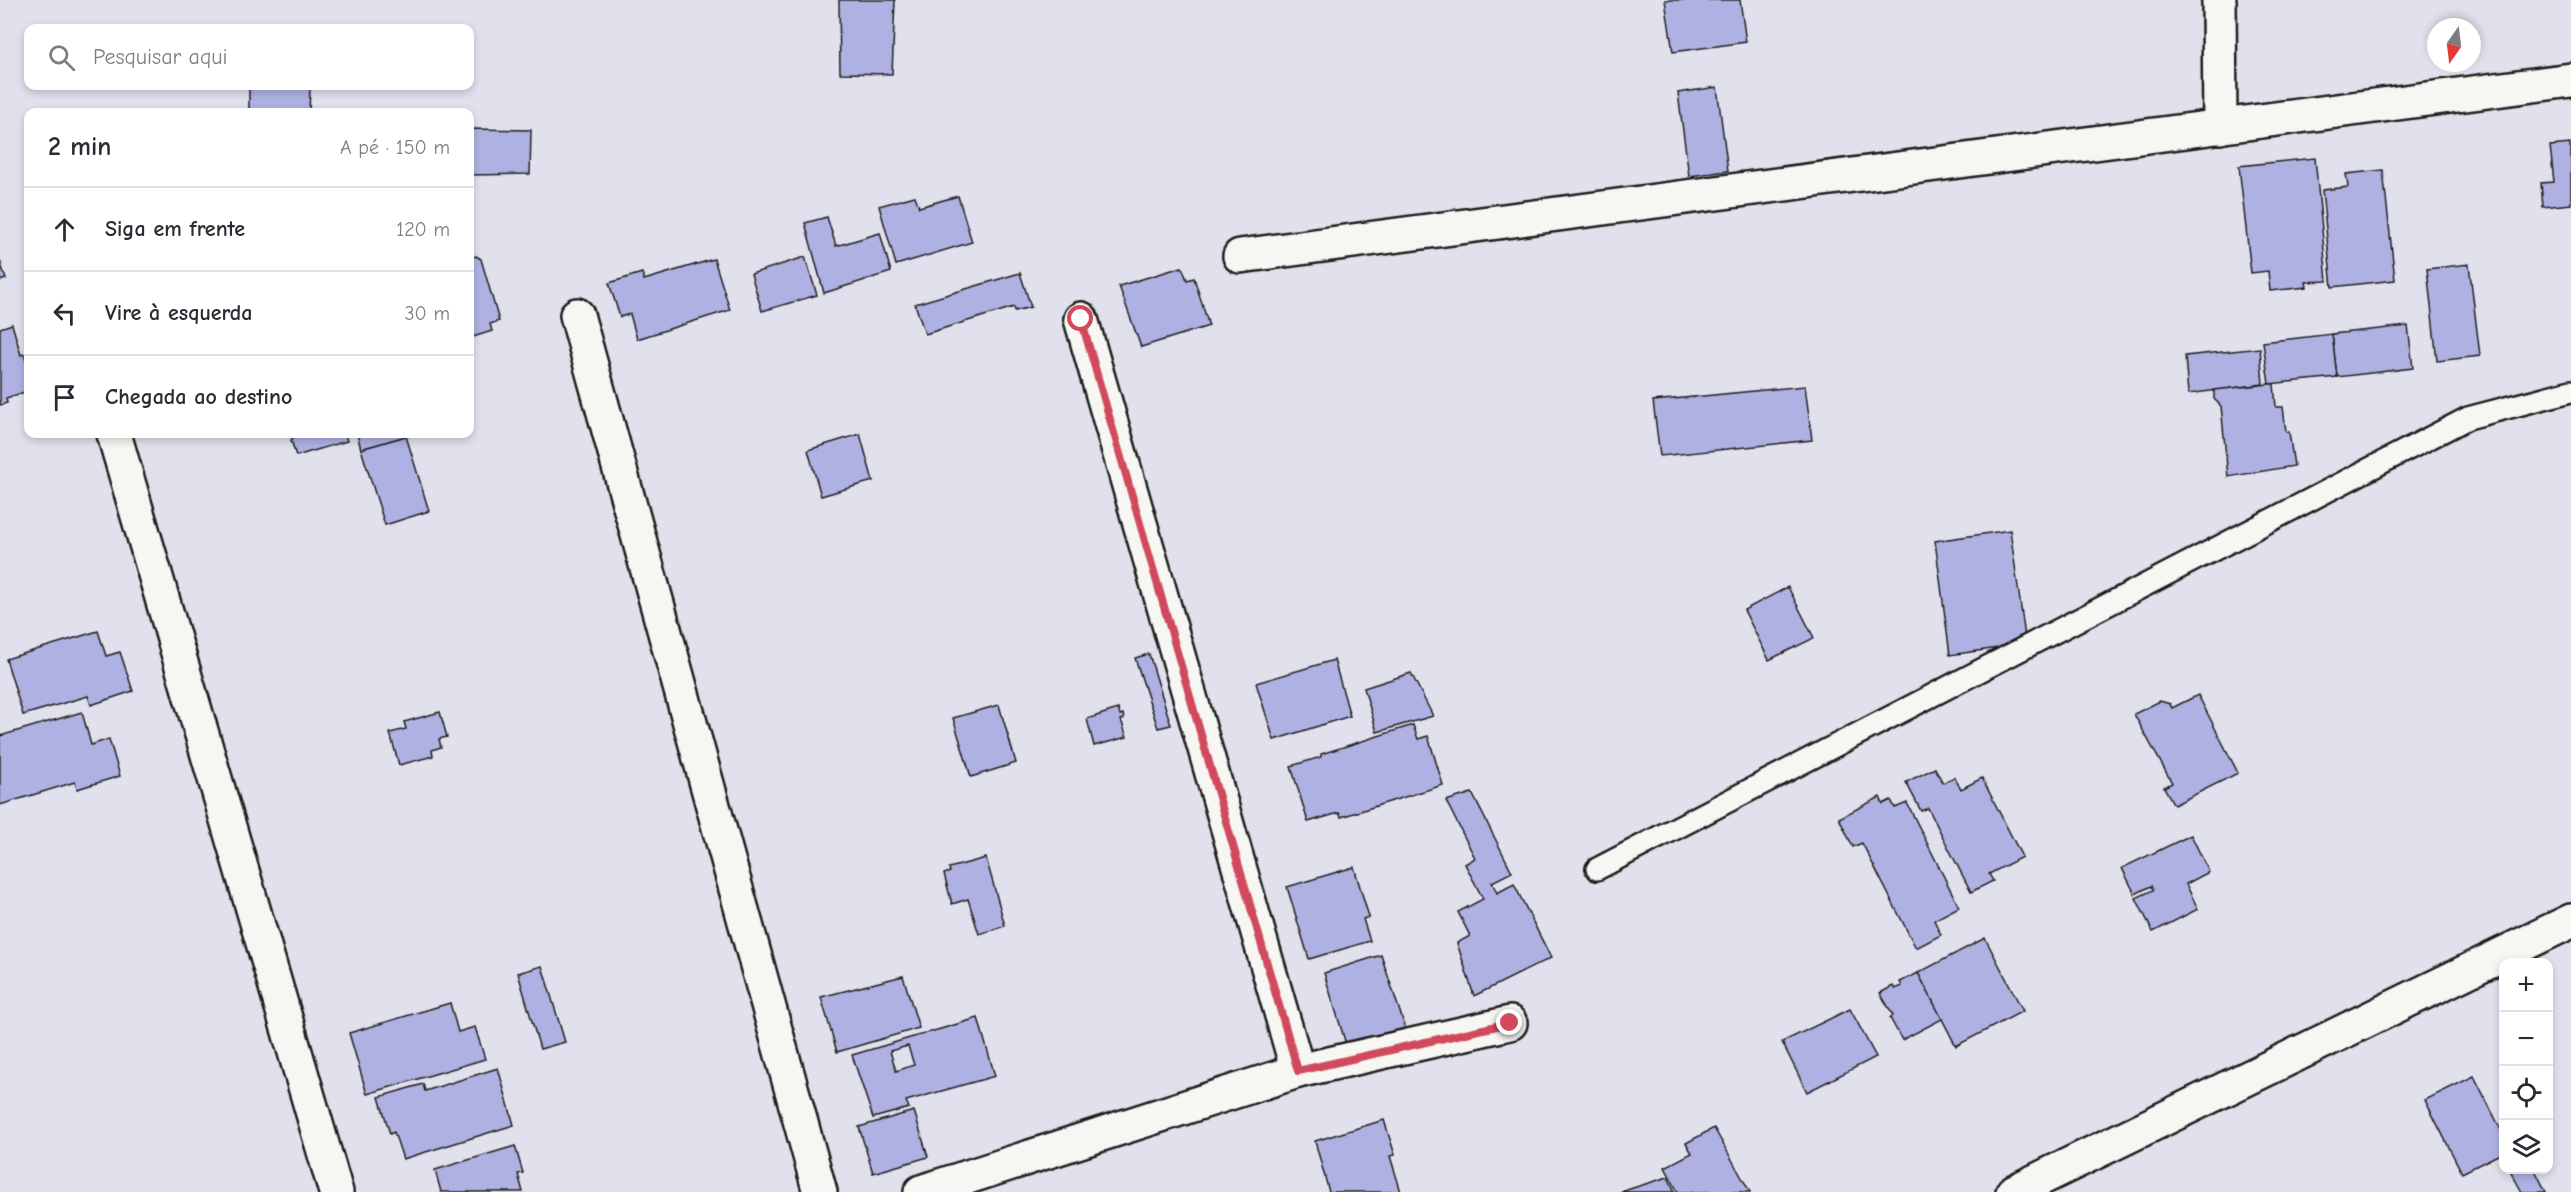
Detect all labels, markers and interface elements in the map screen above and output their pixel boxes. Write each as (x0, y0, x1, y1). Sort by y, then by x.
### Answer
north arrow (2427, 18, 2481, 72)
search box (24, 24, 474, 90)
icon: search (45, 41, 78, 74)
text: Pesquisar aqui (93, 44, 228, 70)
text: 2 min (48, 132, 111, 162)
text: A pé · 150 m (340, 136, 450, 159)
icon: ahead (48, 213, 81, 246)
text: Siga em frente (105, 216, 245, 242)
text: 120 m (396, 218, 450, 241)
icon: left (48, 297, 81, 330)
text: Vire à esquerda (105, 300, 253, 326)
text: 30 m (404, 302, 450, 325)
route start (1067, 305, 1093, 331)
icon: arrive (48, 381, 81, 414)
text: Chegada ao destino (105, 384, 292, 410)
map controls (2499, 958, 2553, 1174)
button: + (2499, 958, 2553, 1012)
route end (1496, 1009, 1522, 1035)
button: − (2499, 1012, 2553, 1066)
button: locate (2499, 1066, 2553, 1120)
button: layers (2499, 1120, 2553, 1174)

